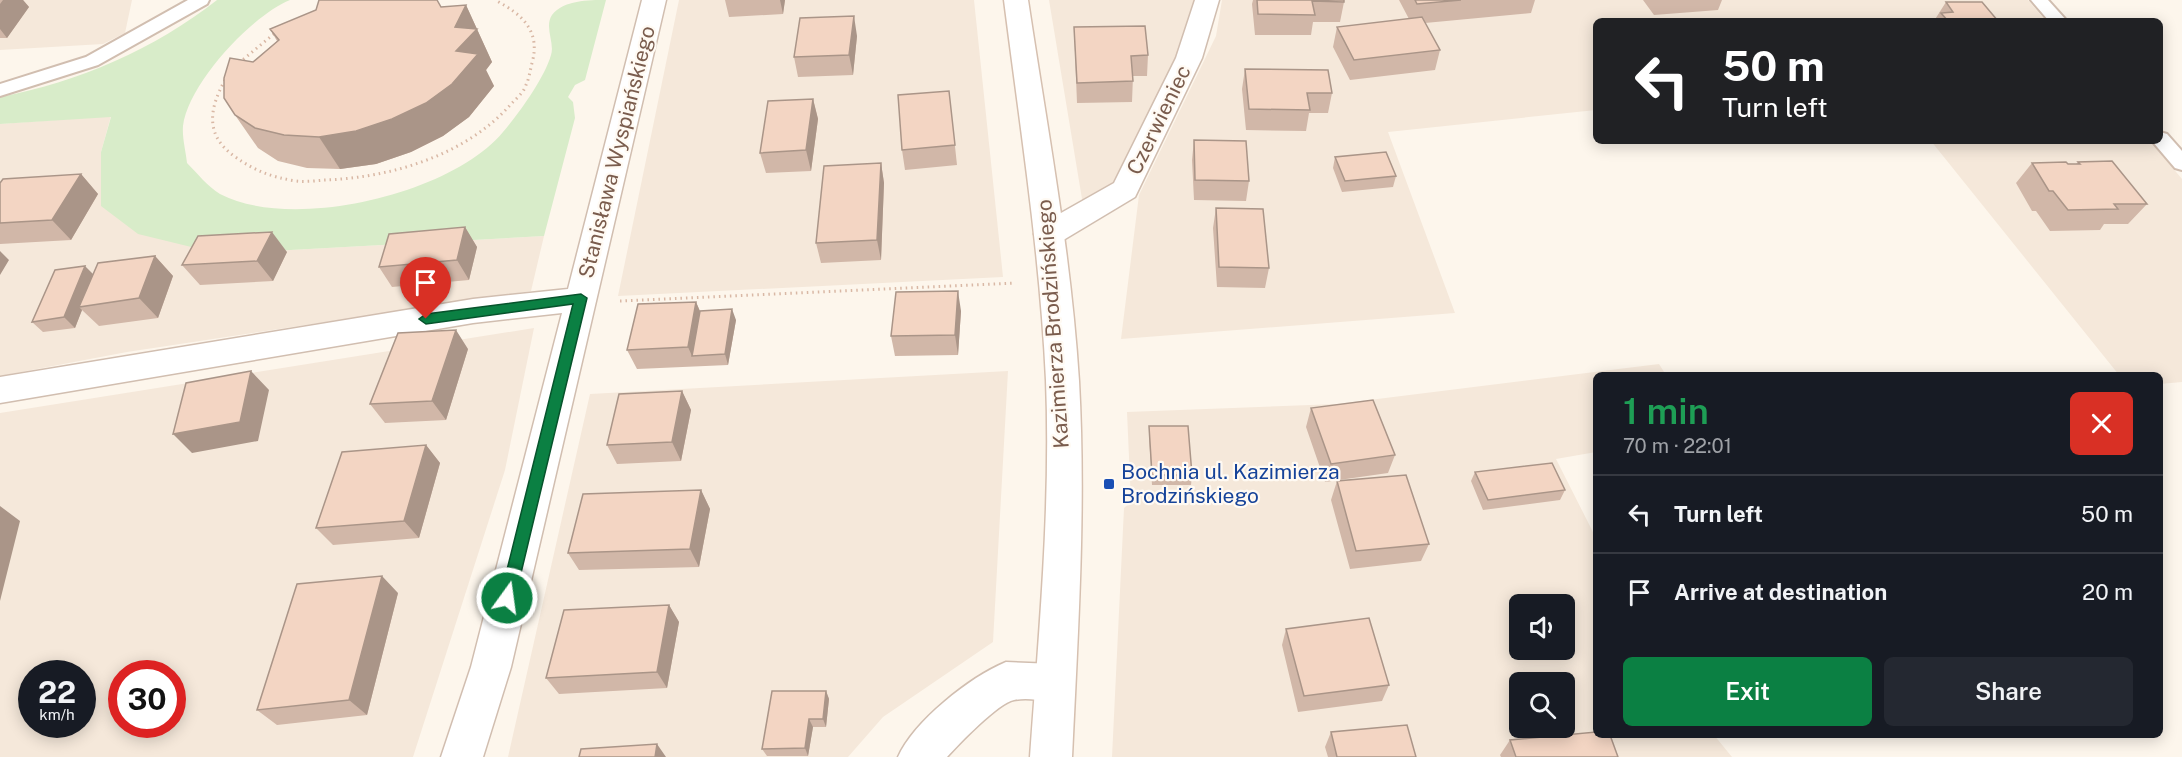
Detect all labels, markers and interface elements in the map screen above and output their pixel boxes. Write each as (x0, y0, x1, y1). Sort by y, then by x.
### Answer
street label: Stanisława Wyspiańskiego (573, 23, 660, 281)
text: 50 m (1722, 41, 1825, 90)
icon: left (1623, 42, 1701, 120)
street label: Czerwieniec (1121, 61, 1196, 179)
text: Turn left (1722, 91, 1828, 123)
street label: Kazimierza Brodzińskiego (1031, 199, 1074, 449)
pin (400, 257, 451, 319)
icon: arrive (409, 266, 442, 299)
text: 1 min (1623, 390, 1709, 432)
button: close (2070, 392, 2133, 455)
text: 70 m · 22:01 (1623, 434, 1732, 458)
place label: Bochnia ul. Kazimierza Brodzińskiego (1121, 459, 1340, 508)
marker: Bochnia ul. Kazimierza Brodzińskiego (1102, 477, 1116, 491)
icon: left (1623, 498, 1656, 531)
text: Turn left (1674, 501, 1763, 527)
text: 50 m (2081, 501, 2133, 527)
position arrow (475, 566, 539, 630)
icon: arrive (1623, 576, 1656, 609)
text: Arrive at destination (1674, 579, 1887, 605)
text: 20 m (2082, 579, 2133, 605)
map controls (1509, 594, 1575, 738)
button: sound (1509, 594, 1575, 660)
button: Exit (1623, 657, 1872, 726)
button: Share (1884, 657, 2133, 726)
speed limit sign: 30 (108, 660, 186, 738)
button: search (1509, 672, 1575, 738)
text: 22 (38, 674, 76, 710)
text: km/h (39, 706, 75, 723)

